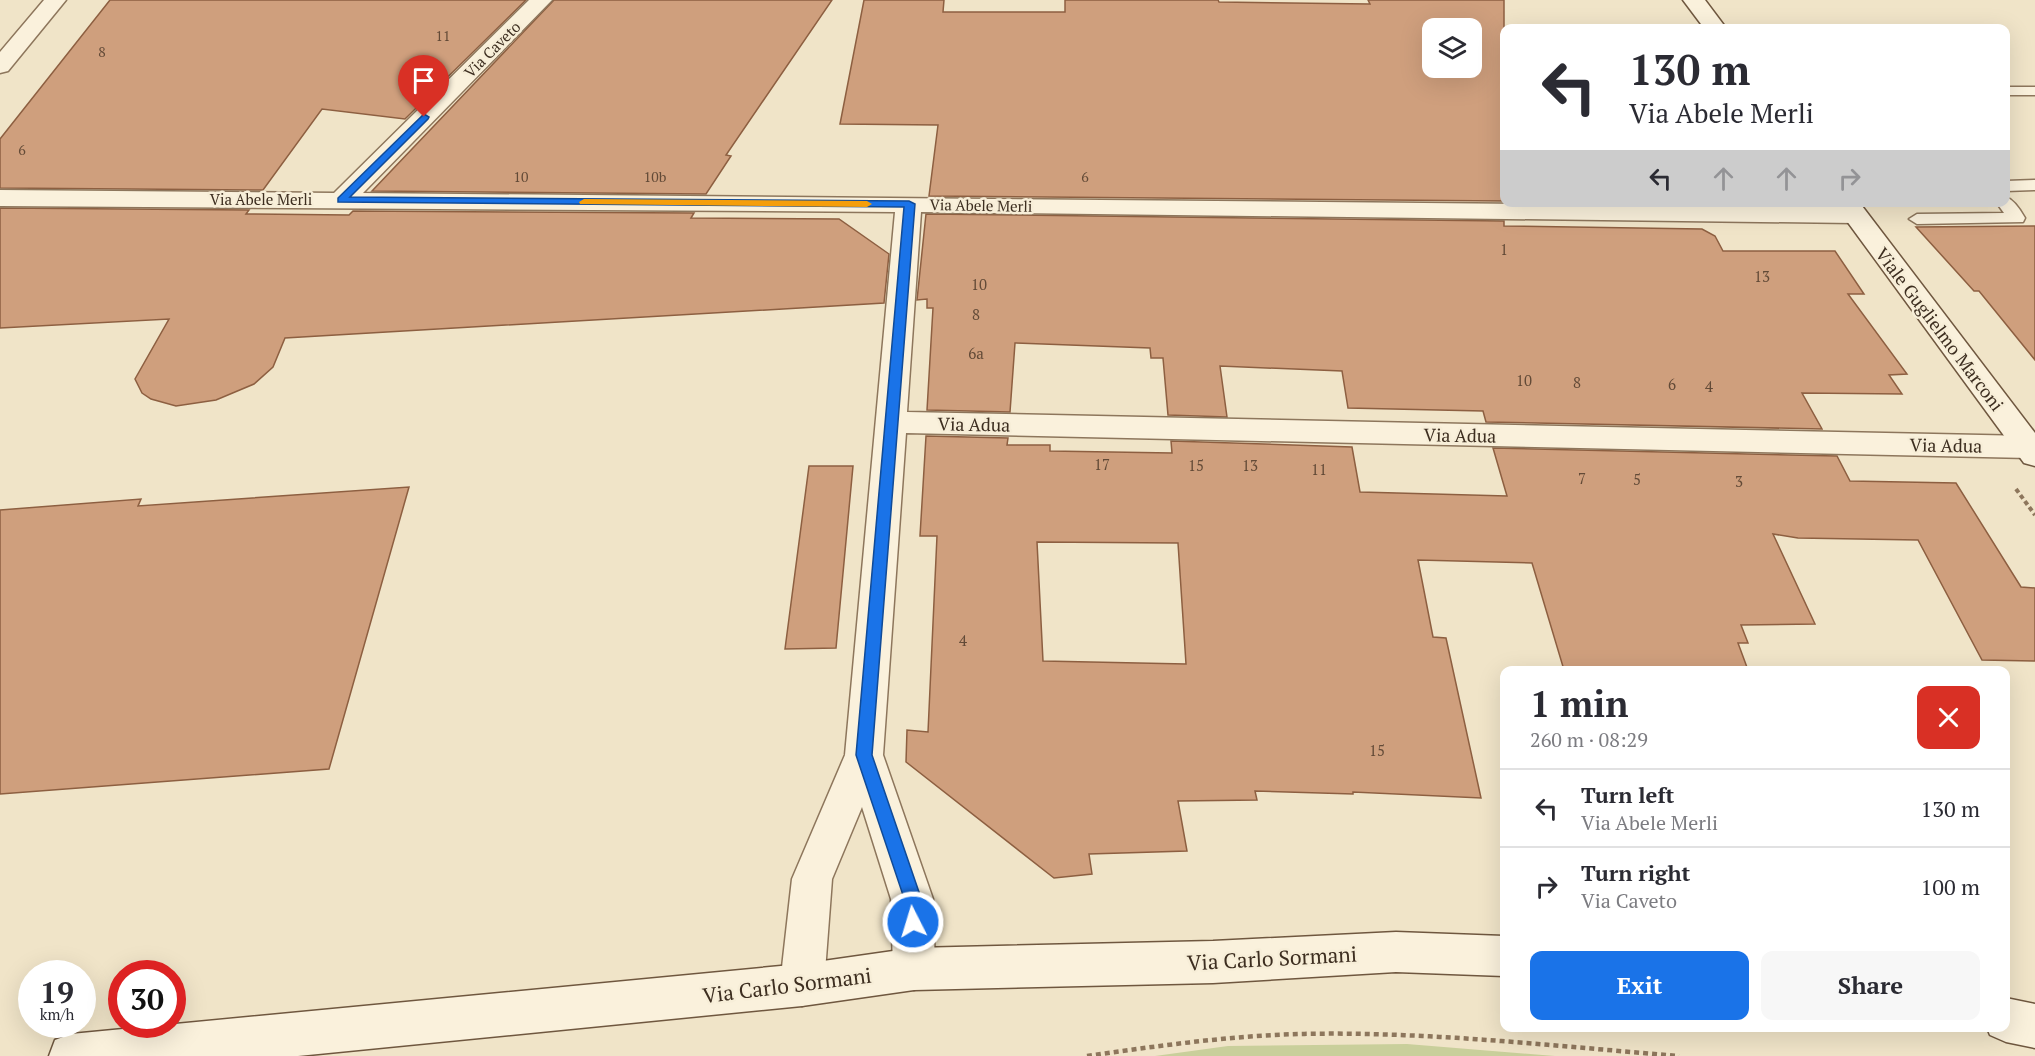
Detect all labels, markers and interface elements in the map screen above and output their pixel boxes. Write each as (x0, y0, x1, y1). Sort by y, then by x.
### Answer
street label: Via Caveto (459, 16, 525, 82)
map controls (1422, 18, 1482, 78)
button: layers (1422, 18, 1482, 78)
house number: 11 (436, 26, 450, 45)
text: 130 m (1629, 41, 1750, 97)
house number: 8 (98, 42, 106, 61)
icon: left (1530, 48, 1608, 126)
pin (398, 55, 449, 117)
icon: arrive (407, 64, 440, 97)
text: Via Abele Merli (1629, 95, 1814, 131)
house number: 6 (18, 140, 26, 159)
icon: left (1644, 162, 1677, 195)
icon: ahead (1707, 162, 1740, 195)
icon: ahead (1770, 162, 1803, 195)
icon: right (1833, 162, 1866, 195)
house number: 10 (514, 167, 528, 186)
house number: 10b (644, 167, 667, 186)
house number: 6 (1081, 167, 1089, 186)
street label: Via Abele Merli (210, 189, 312, 209)
street label: Via Abele Merli (929, 194, 1033, 216)
house number: 1 (1500, 239, 1508, 259)
street label: Viale Guglielmo Marconi (1871, 242, 2009, 416)
house number: 13 (1754, 266, 1770, 286)
house number: 10 (971, 274, 987, 294)
house number: 8 (972, 304, 980, 324)
house number: 6a (968, 343, 984, 363)
house number: 10 (1516, 370, 1532, 390)
house number: 8 (1573, 372, 1581, 392)
house number: 6 (1668, 374, 1676, 394)
house number: 4 (1705, 376, 1713, 396)
street label: Via Adua (938, 411, 1010, 437)
street label: Via Adua (1424, 422, 1496, 448)
street label: Via Adua (1910, 432, 1982, 458)
house number: 17 (1094, 454, 1110, 474)
house number: 15 (1188, 455, 1204, 475)
house number: 13 (1242, 455, 1258, 475)
house number: 11 (1311, 459, 1327, 479)
house number: 7 (1578, 468, 1586, 488)
house number: 5 (1633, 469, 1641, 489)
house number: 3 (1735, 471, 1743, 491)
house number: 4 (959, 630, 967, 650)
text: 1 min (1530, 680, 1628, 727)
button: close (1917, 686, 1980, 749)
text: 260 m · 08:29 (1530, 726, 1648, 753)
house number: 15 (1369, 740, 1385, 760)
text: Turn left (1581, 780, 1674, 809)
icon: left (1530, 792, 1563, 825)
text: 130 m (1920, 794, 1980, 823)
text: Via Abele Merli (1581, 809, 1718, 836)
text: Turn right (1581, 858, 1690, 887)
icon: right (1530, 870, 1563, 903)
text: 100 m (1920, 872, 1980, 901)
text: Via Caveto (1581, 887, 1677, 914)
position arrow (881, 890, 945, 954)
street label: Via Carlo Sormani (1186, 940, 1358, 976)
button: Exit (1530, 951, 1749, 1020)
button: Share (1761, 951, 1980, 1020)
speed limit sign: 30 (108, 960, 186, 1038)
street label: Via Carlo Sormani (701, 961, 873, 1009)
text: 19 (40, 972, 74, 1012)
text: km/h (40, 1004, 74, 1024)

